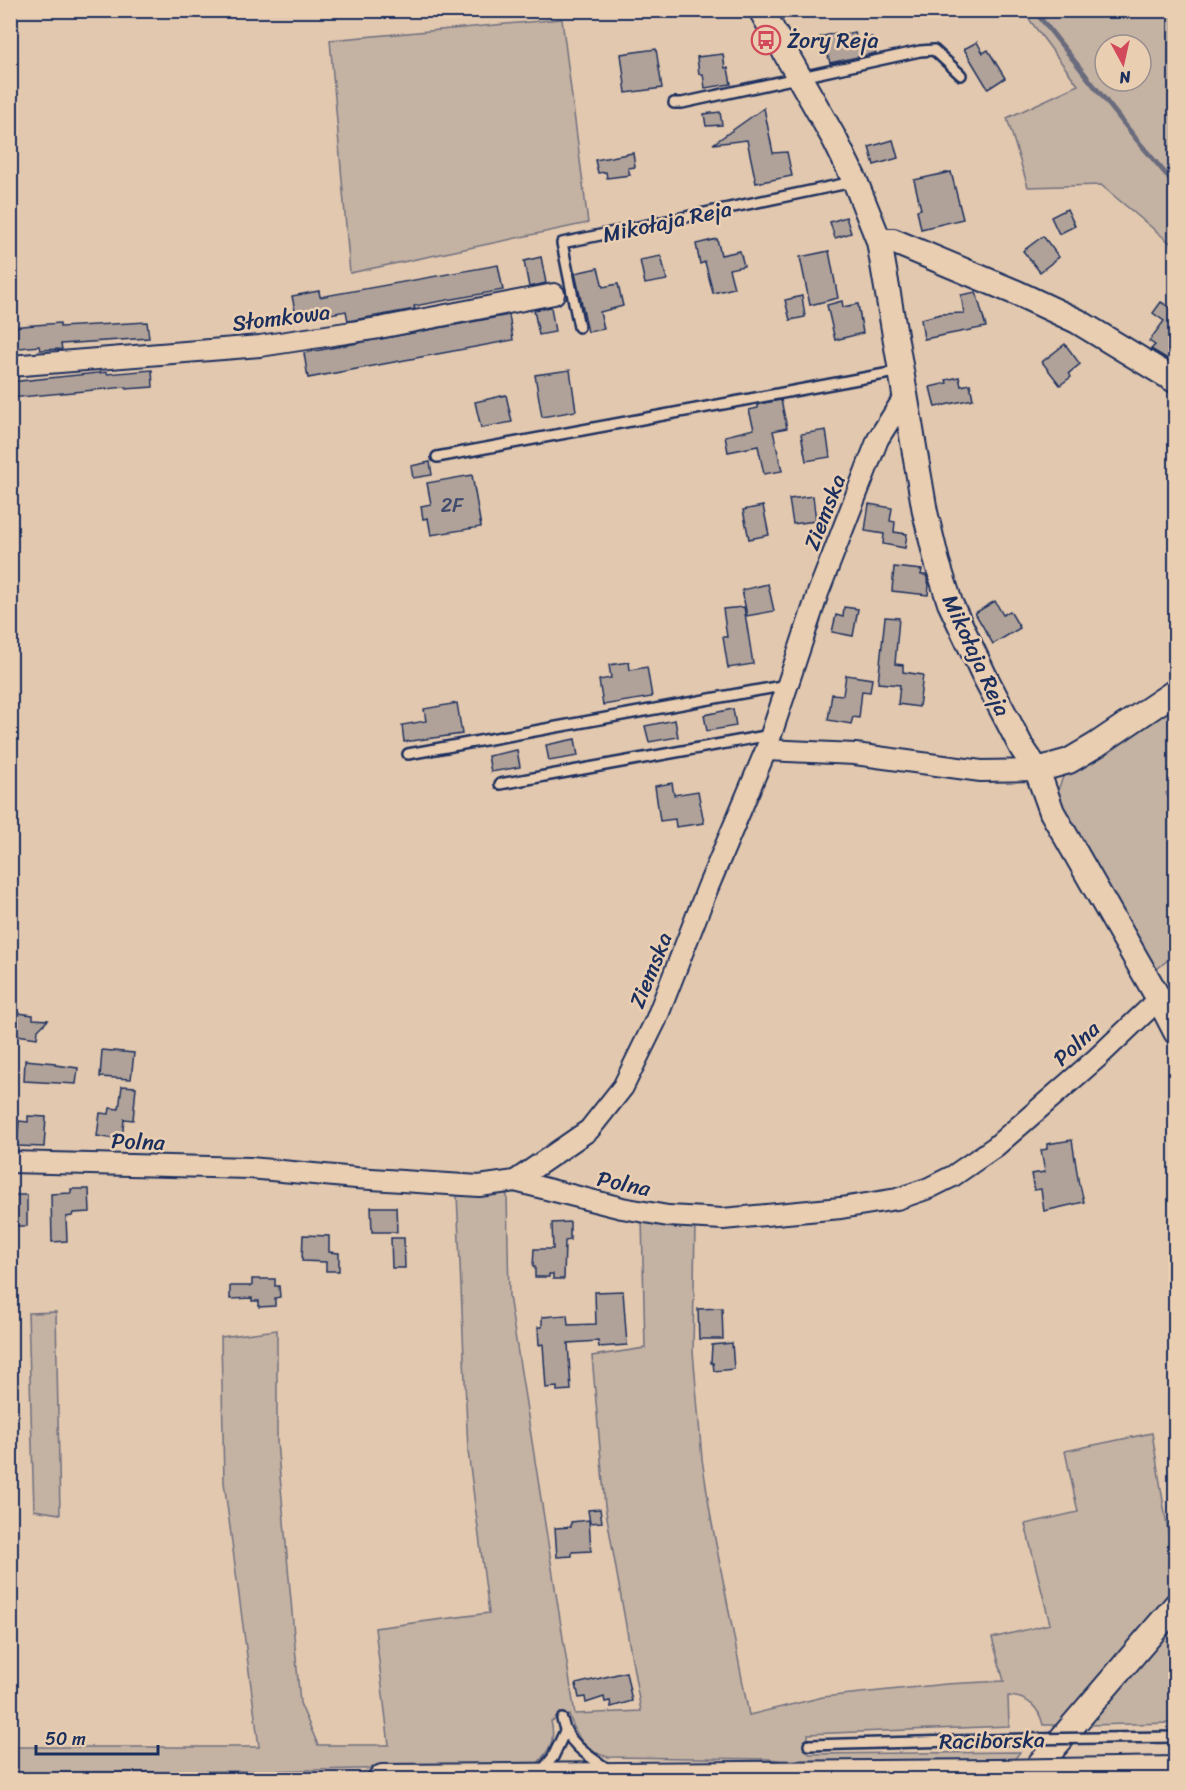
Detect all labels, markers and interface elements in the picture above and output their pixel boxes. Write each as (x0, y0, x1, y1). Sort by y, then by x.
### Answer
place label: Żory Reja (787, 21, 878, 60)
bus stop icon: Żory Reja (750, 24, 782, 56)
north arrow (1093, 33, 1153, 93)
text: N (1117, 62, 1134, 93)
street label: Mikołaja Reja (599, 189, 735, 254)
street label: Słomkowa (230, 292, 332, 343)
street label: Ziemska (792, 468, 857, 556)
house number: 2F (441, 488, 464, 523)
street label: Mikołaja Reja (931, 588, 1022, 723)
street label: Ziemska (618, 926, 683, 1014)
street label: Polna (1043, 1010, 1110, 1076)
street label: Polna (110, 1121, 166, 1162)
street label: Polna (594, 1159, 655, 1208)
scale bar (36, 1718, 158, 1756)
street label: Raciborska (939, 1720, 1045, 1761)
text: 50 m (45, 1723, 86, 1755)

